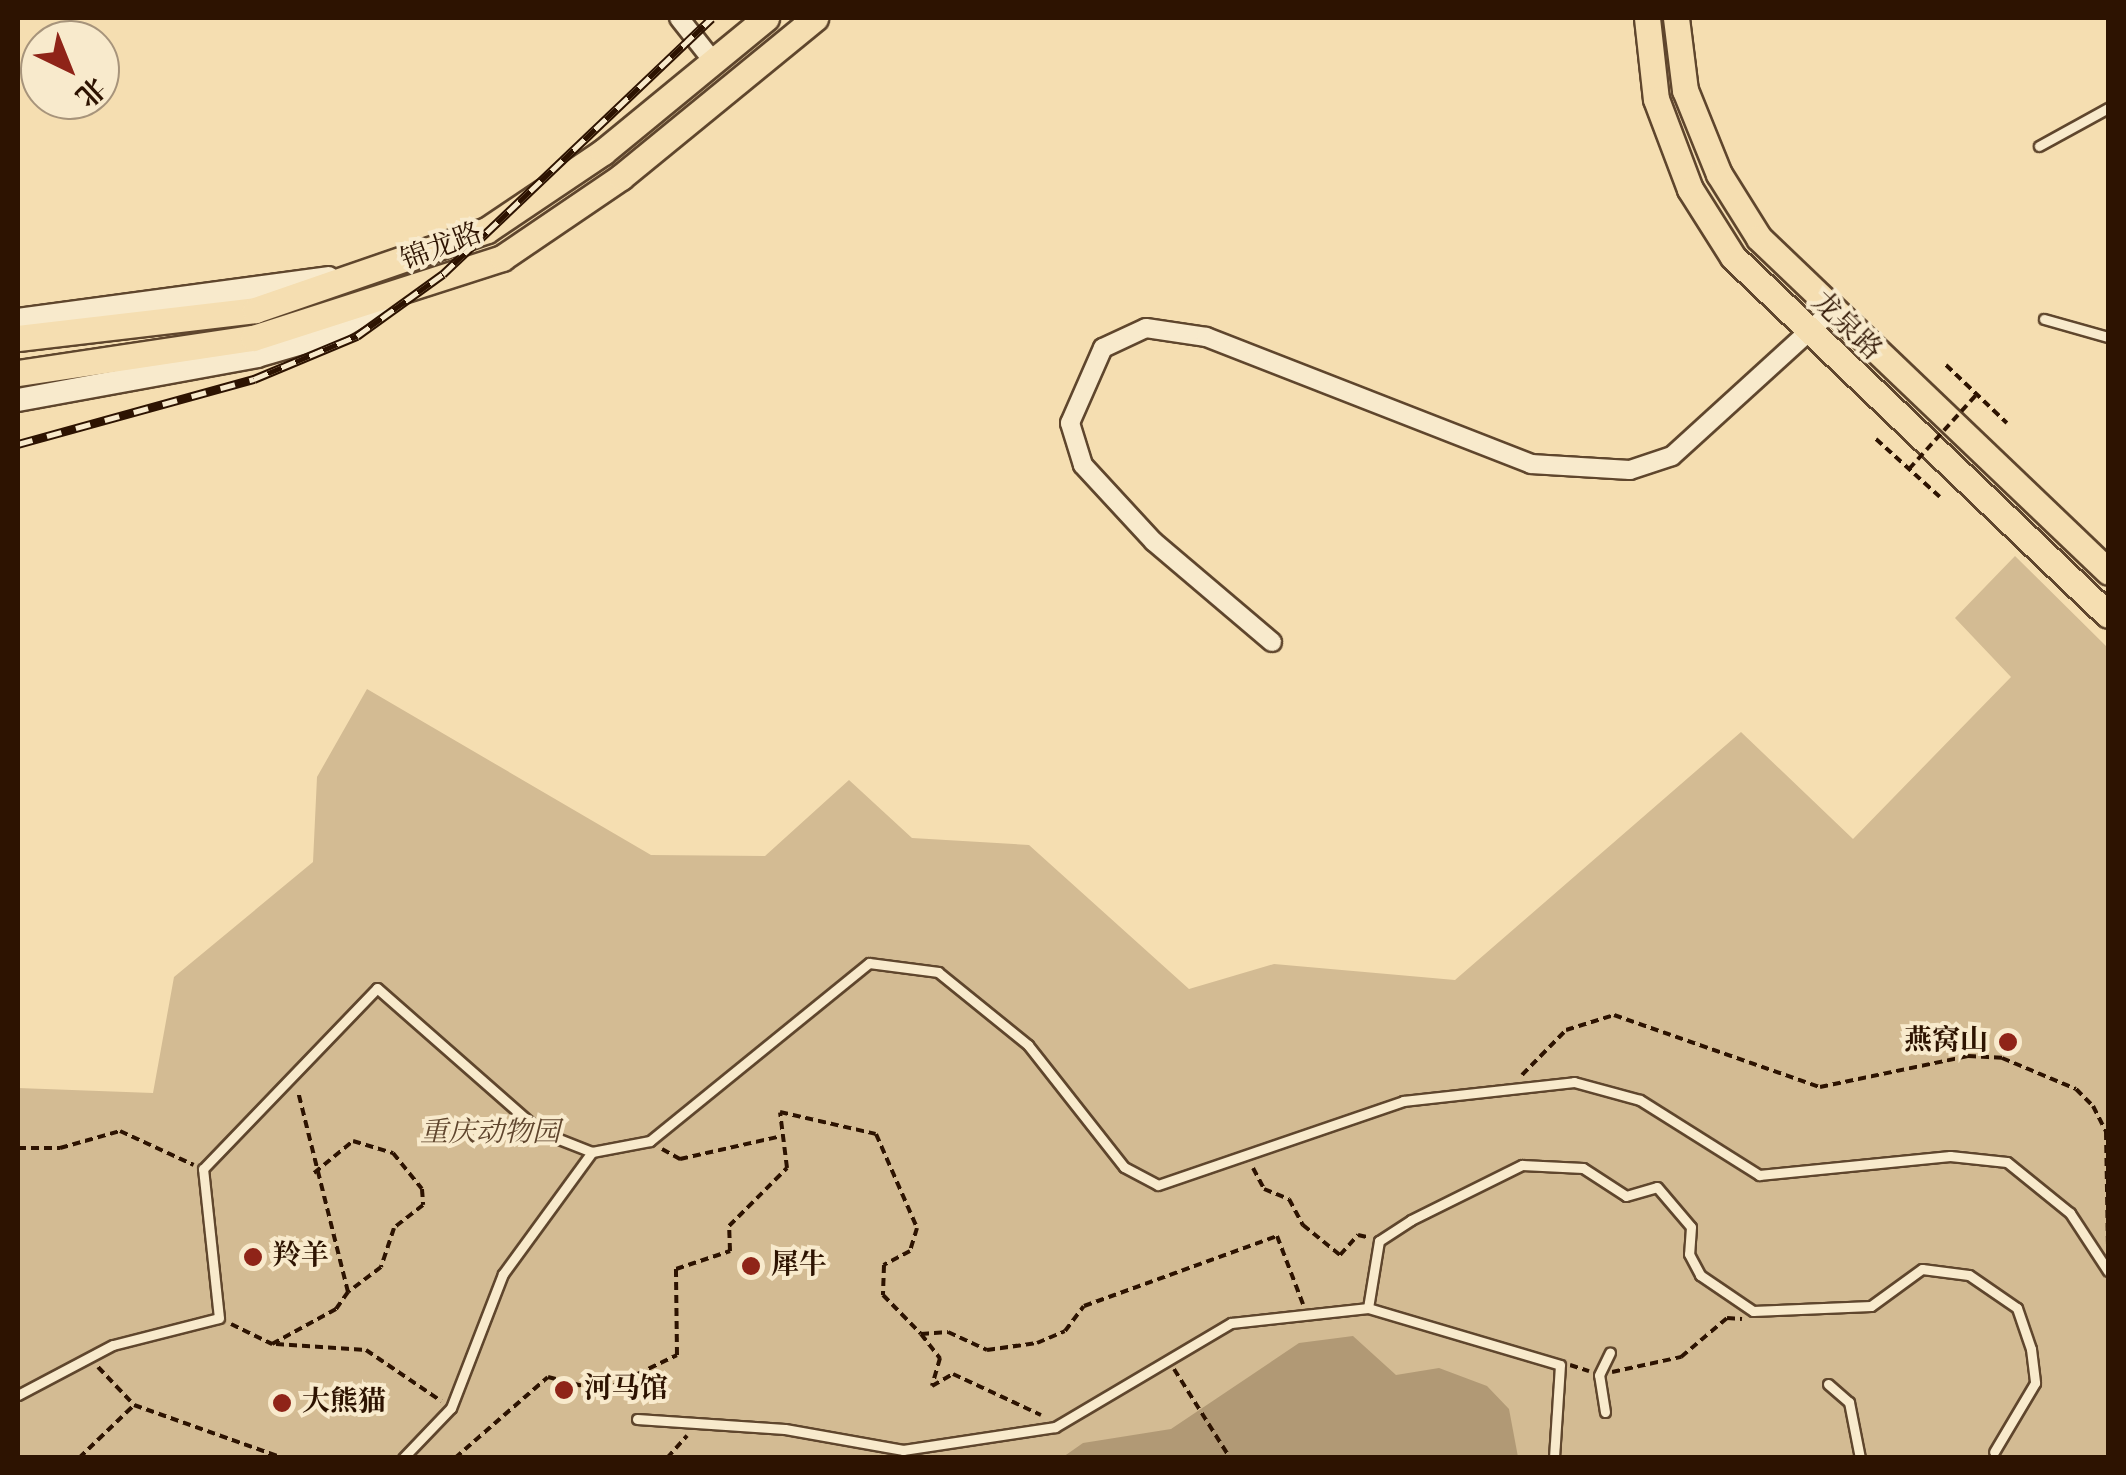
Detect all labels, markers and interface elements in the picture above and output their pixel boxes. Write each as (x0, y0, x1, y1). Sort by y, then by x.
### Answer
north arrow (20, 20, 120, 120)
text: 北 (67, 68, 112, 113)
street label: 锦龙路 (397, 217, 487, 279)
street label: 龙泉路 (1804, 286, 1888, 368)
place label: 燕窝山 (1904, 1025, 1988, 1059)
marker: 燕窝山 (1997, 1031, 2019, 1053)
park label: 重庆动物园 (420, 1117, 560, 1151)
place label: 羚羊 (273, 1240, 329, 1274)
marker: 羚羊 (242, 1246, 264, 1268)
place label: 犀牛 (771, 1249, 827, 1283)
marker: 犀牛 (740, 1255, 762, 1277)
place label: 河马馆 (584, 1373, 668, 1407)
marker: 河马馆 (553, 1379, 575, 1401)
place label: 大熊猫 (302, 1386, 386, 1420)
marker: 大熊猫 (271, 1392, 293, 1414)

